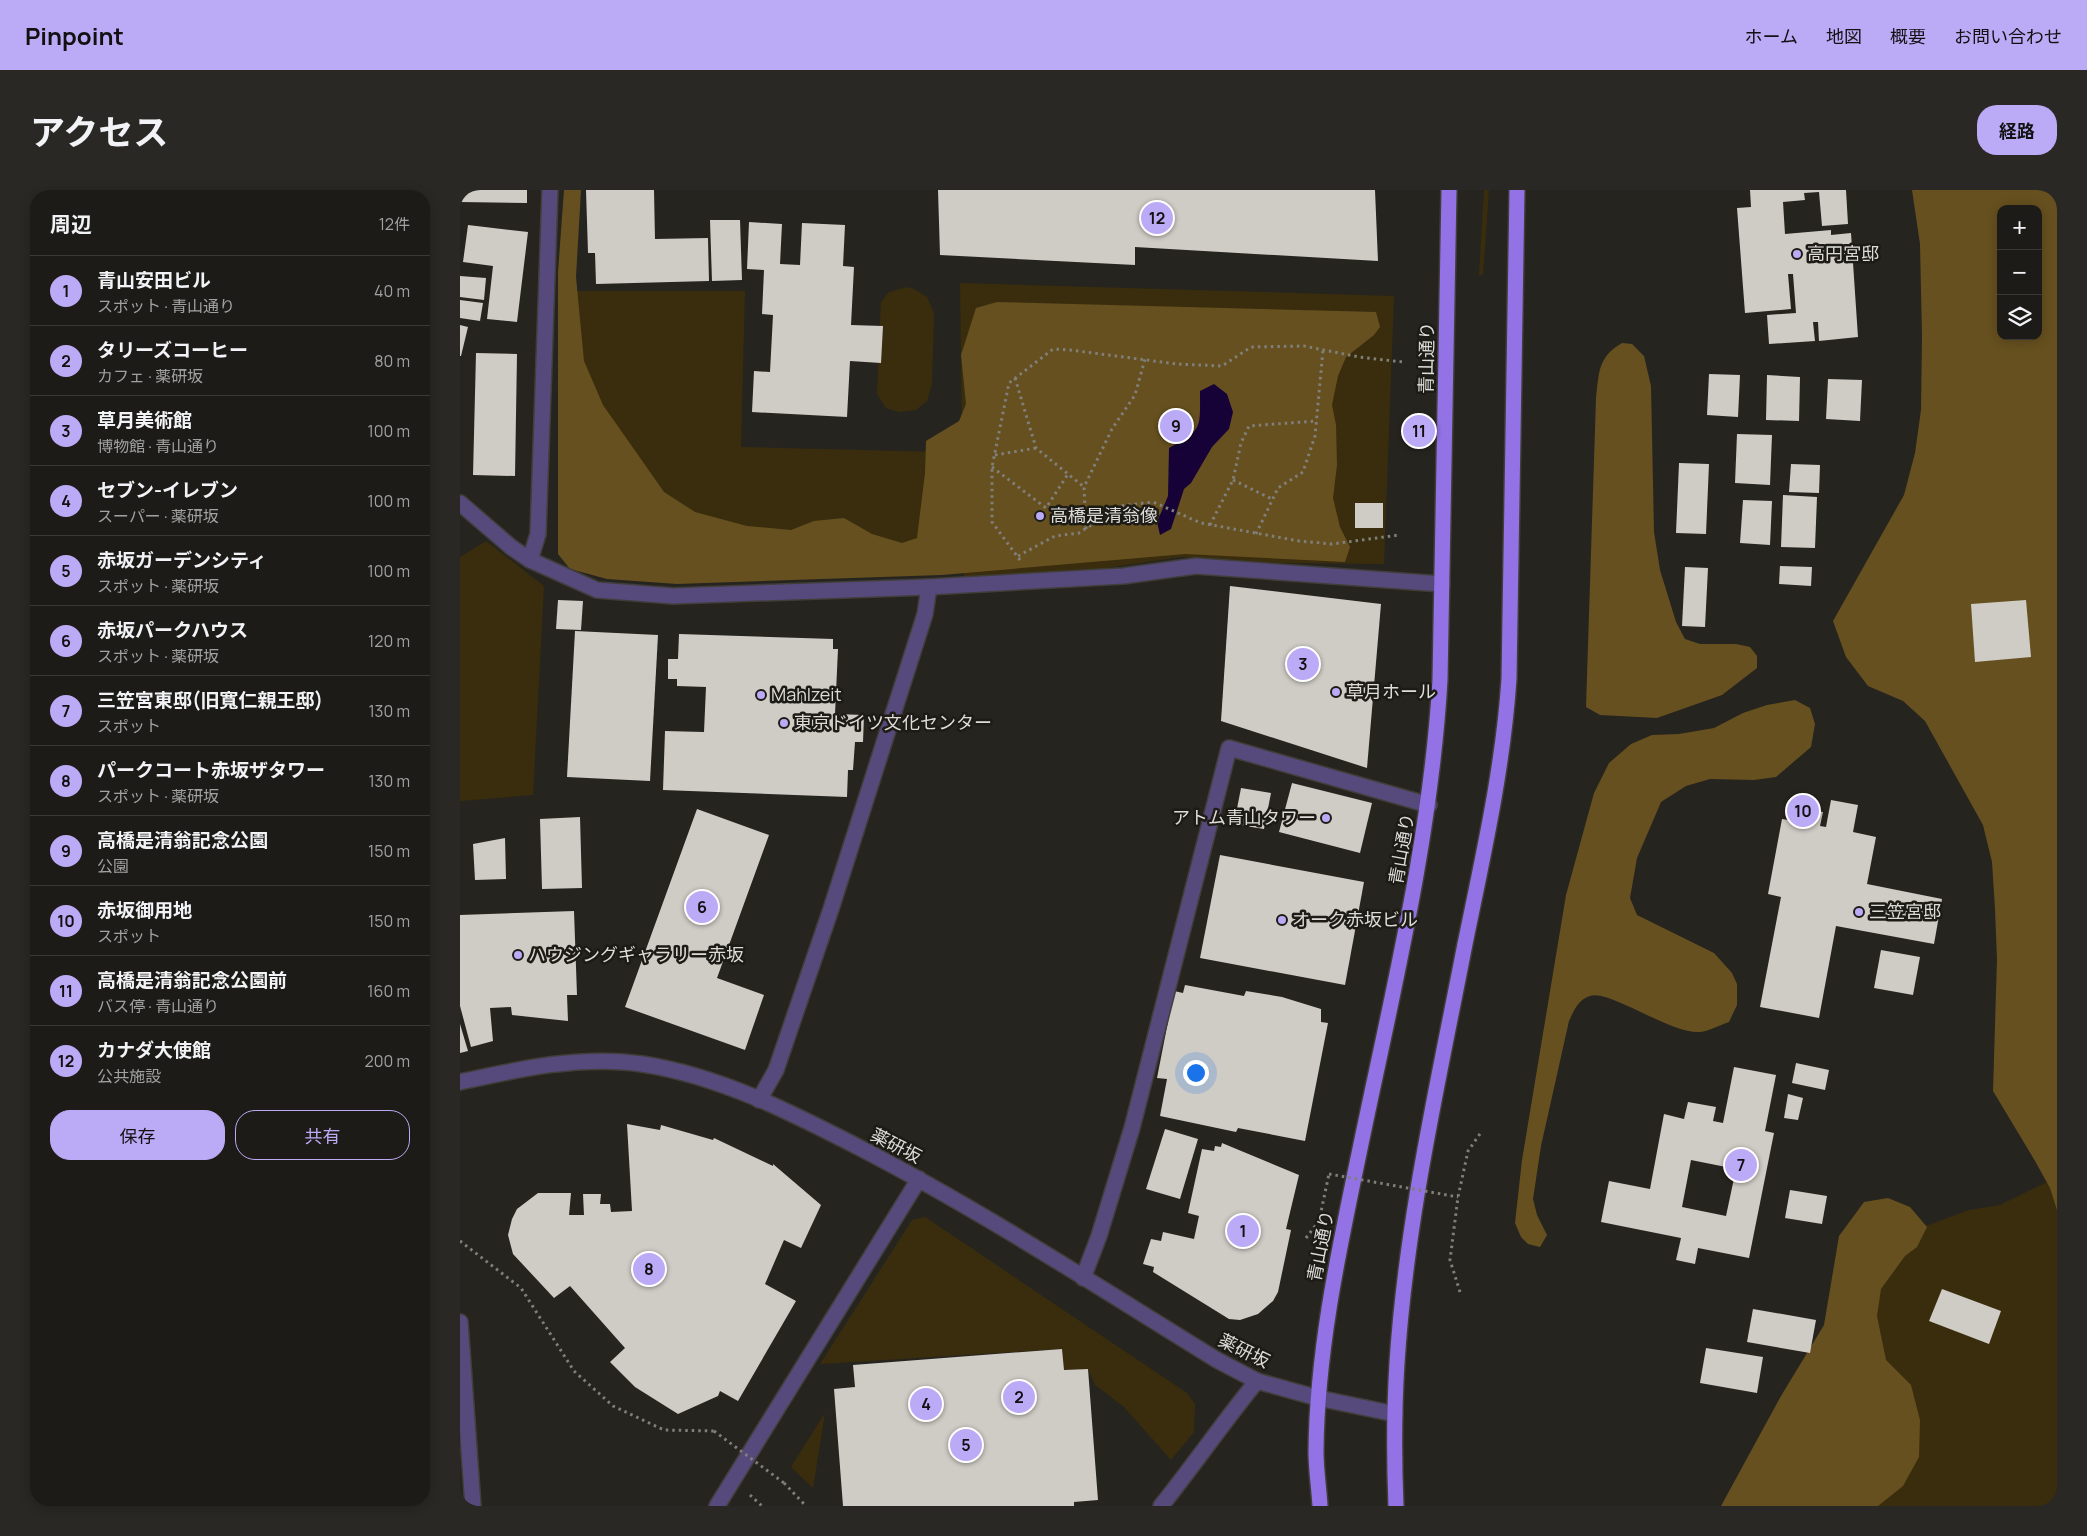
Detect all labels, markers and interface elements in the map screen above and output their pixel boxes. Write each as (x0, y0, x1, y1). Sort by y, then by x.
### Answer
text: Pinpoint (25, 19, 124, 52)
text: ホーム (1745, 24, 1798, 48)
text: 地図 (1826, 24, 1862, 48)
text: 概要 (1890, 24, 1926, 48)
text: お問い合わせ (1954, 24, 2062, 48)
button: 経路 (1977, 105, 2057, 155)
text: アクセス (30, 108, 168, 156)
pin: 12 (1141, 199, 1173, 237)
map controls (1997, 205, 2042, 340)
button: + (1997, 205, 2042, 250)
text: 周辺 (50, 210, 92, 238)
text: 12件 (379, 213, 410, 235)
place label: 高円宮邸 (1807, 241, 1879, 265)
marker: 高円宮邸 (1791, 248, 1803, 260)
button: − (1997, 250, 2042, 295)
text: 青山安田ビル (97, 267, 211, 293)
text: 1 (62, 280, 70, 302)
text: 40 m (374, 280, 410, 302)
text: スポット · 青山通り (97, 295, 235, 317)
button: layers (1997, 295, 2042, 340)
street label: 青山通り (1413, 322, 1439, 394)
text: タリーズコーヒー (97, 337, 248, 363)
text: 2 (61, 350, 71, 372)
text: 80 m (374, 350, 410, 372)
text: カフェ · 薬研坂 (97, 365, 203, 387)
text: 草月美術館 (97, 407, 192, 433)
pin: 9 (1160, 407, 1192, 445)
pin: 11 (1403, 412, 1435, 450)
text: 3 (61, 420, 71, 442)
text: 100 m (367, 420, 410, 442)
text: 博物館 · 青山通り (97, 435, 219, 457)
text: セブン-イレブン (97, 477, 238, 503)
text: 4 (61, 490, 71, 512)
text: 100 m (367, 490, 410, 512)
place label: 高橋是清翁像 (1050, 503, 1158, 527)
text: スーパー · 薬研坂 (97, 505, 219, 527)
marker: 高橋是清翁像 (1034, 510, 1046, 522)
text: 赤坂ガーデンシティ (97, 547, 267, 573)
text: 5 (61, 560, 71, 582)
text: 100 m (367, 560, 410, 582)
text: スポット · 薬研坂 (97, 575, 219, 597)
text: 赤坂パークハウス (97, 617, 248, 643)
text: 6 (61, 630, 71, 652)
text: 120 m (368, 630, 410, 652)
text: スポット · 薬研坂 (97, 645, 219, 667)
pin: 3 (1287, 645, 1319, 683)
place label: 草月ホール (1346, 679, 1436, 703)
place label: Mahlzeit (771, 682, 842, 706)
marker: 草月ホール (1330, 686, 1342, 698)
text: 三笠宮東邸(旧寬仁親王邸) (97, 687, 323, 713)
marker: Mahlzeit (755, 689, 767, 701)
text: 7 (62, 700, 70, 722)
text: 130 m (368, 700, 410, 722)
place label: 東京ドイツ文化センター (794, 710, 992, 734)
text: スポット (97, 715, 161, 737)
marker: 東京ドイツ文化センター (778, 717, 790, 729)
text: パークコート赤坂ザタワー (97, 757, 325, 783)
text: 8 (61, 770, 71, 792)
text: 130 m (368, 770, 410, 792)
text: スポット · 薬研坂 (97, 785, 219, 807)
pin: 10 (1787, 792, 1819, 830)
place label: アトム青山タワー (1172, 805, 1316, 829)
street label: 青山通り (1383, 811, 1419, 886)
marker: アトム青山タワー (1320, 812, 1332, 824)
text: 高橋是清翁記念公園 (97, 827, 268, 853)
text: 9 (61, 840, 71, 862)
text: 150 m (368, 840, 410, 862)
text: 公園 (97, 855, 129, 877)
pin: 6 (686, 888, 718, 926)
text: 赤坂御用地 (97, 897, 192, 923)
place label: 三笠宮邸 (1869, 899, 1941, 923)
marker: 三笠宮邸 (1853, 906, 1865, 918)
place label: オーク赤坂ビル (1292, 907, 1418, 931)
text: 10 (57, 910, 75, 932)
text: 150 m (368, 910, 410, 932)
marker: オーク赤坂ビル (1276, 914, 1288, 926)
text: スポット (97, 925, 161, 947)
place label: ハウジングギャラリー赤坂 (528, 942, 744, 966)
marker: ハウジングギャラリー赤坂 (512, 949, 524, 961)
text: 高橋是清翁記念公園前 (97, 967, 287, 993)
text: 11 (59, 980, 73, 1002)
text: 160 m (367, 980, 410, 1002)
text: バス停 · 青山通り (97, 995, 219, 1017)
text: カナダ大使館 (97, 1037, 211, 1063)
text: 12 (58, 1050, 74, 1072)
text: 200 m (365, 1050, 410, 1072)
your location (1183, 1060, 1209, 1086)
text: 公共施設 (97, 1065, 161, 1087)
button: 保存 (50, 1110, 225, 1160)
button: 共有 (235, 1110, 410, 1160)
street label: 薬研坂 (867, 1122, 926, 1168)
pin: 7 (1725, 1146, 1757, 1184)
street label: 青山通り (1301, 1208, 1339, 1283)
pin: 1 (1227, 1212, 1259, 1250)
pin: 8 (633, 1250, 665, 1288)
street label: 薬研坂 (1215, 1327, 1274, 1373)
pin: 2 (1003, 1378, 1035, 1416)
pin: 4 (910, 1385, 942, 1423)
pin: 5 (950, 1426, 982, 1464)

